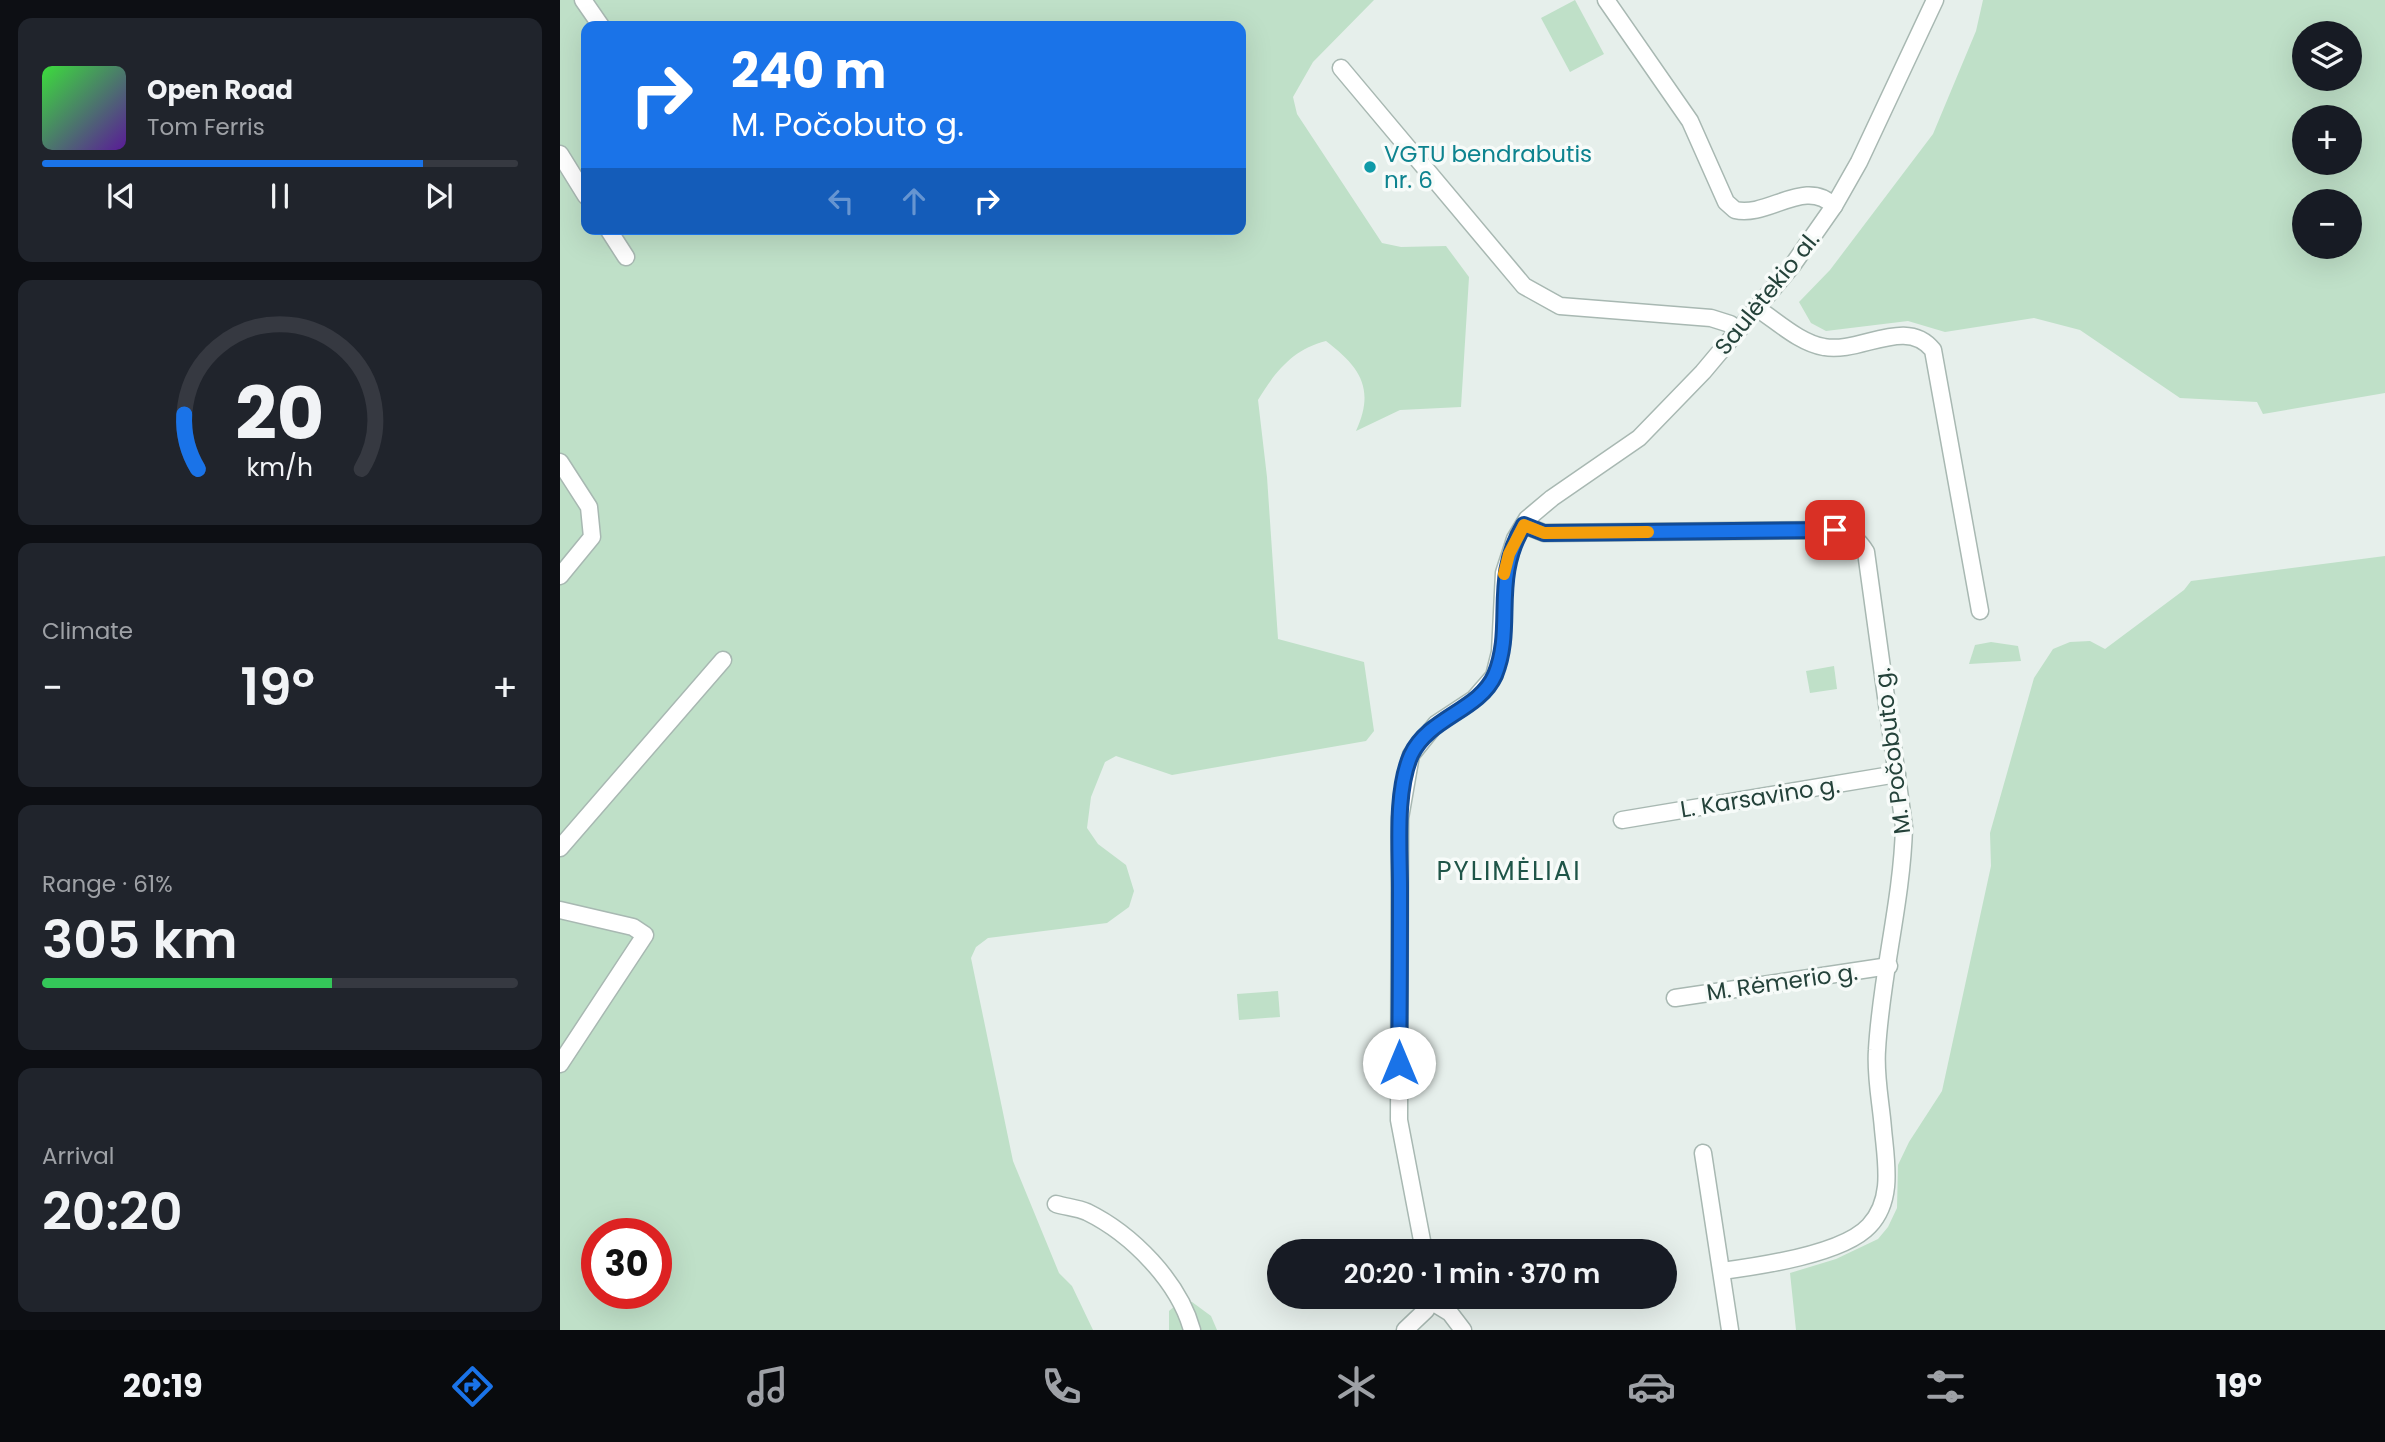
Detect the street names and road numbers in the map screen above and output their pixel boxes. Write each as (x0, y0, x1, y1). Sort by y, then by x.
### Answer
street label: Saulėtekio al. (1707, 224, 1827, 362)
street label: M. Počobuto g. (1866, 666, 1918, 836)
street label: L. Karsavino g. (1678, 769, 1842, 825)
street label: M. Rėmerio g. (1704, 956, 1860, 1008)

